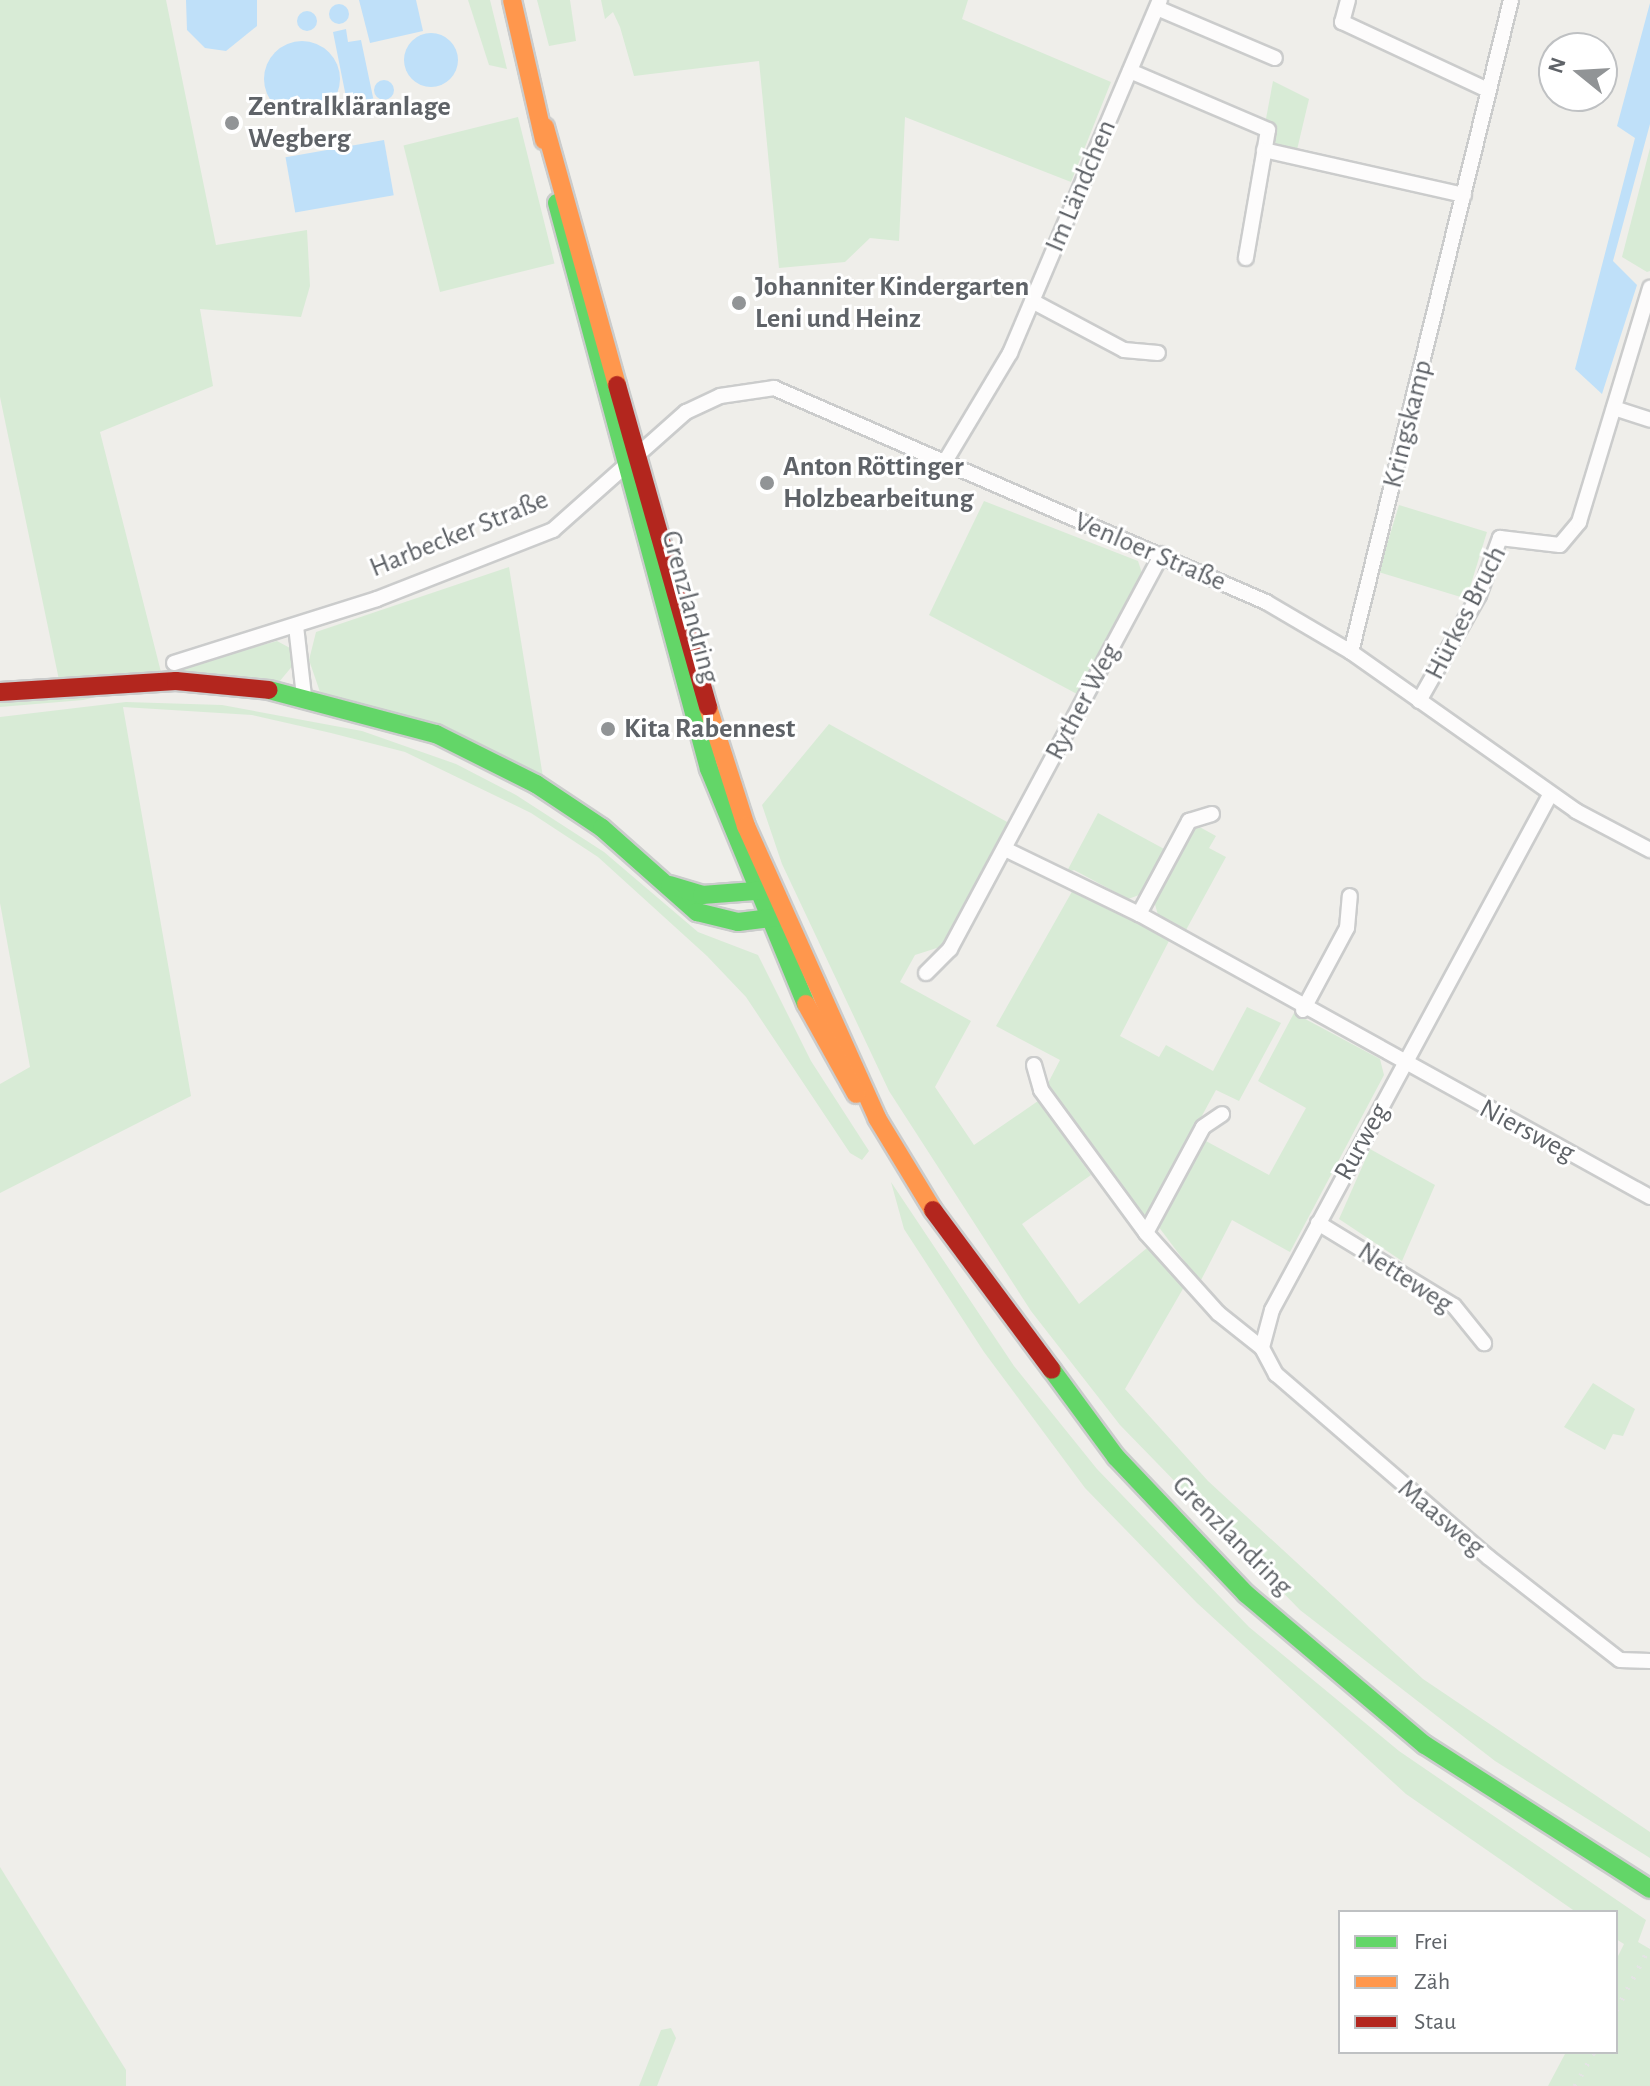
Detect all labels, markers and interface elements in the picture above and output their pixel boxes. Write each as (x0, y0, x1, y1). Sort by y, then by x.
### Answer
north arrow (1538, 32, 1618, 112)
text: N (1544, 55, 1570, 76)
place label: Zentralkläranlage Wegberg (248, 90, 451, 156)
marker: Zentralkläranlage Wegberg (223, 114, 241, 132)
street label: Im Ländchen (1038, 115, 1124, 257)
place label: Johanniter Kindergarten Leni und Heinz (755, 270, 1029, 336)
marker: Johanniter Kindergarten Leni und Heinz (730, 294, 748, 312)
street label: Kringskamp (1376, 356, 1440, 492)
place label: Anton Röttinger Holzbearbeitung (783, 450, 974, 516)
marker: Anton Röttinger Holzbearbeitung (758, 474, 776, 492)
street label: Harbecker Straße (365, 483, 553, 585)
street label: Venloer Straße (1069, 505, 1231, 599)
street label: Grenzlandring (654, 527, 726, 687)
street label: Hürkes Bruch (1418, 541, 1514, 685)
street label: Ryther Weg (1038, 638, 1128, 766)
place label: Kita Rabennest (624, 712, 795, 746)
marker: Kita Rabennest (599, 720, 617, 738)
street label: Niersweg (1474, 1092, 1580, 1170)
street label: Rurweg (1327, 1098, 1397, 1186)
street label: Netteweg (1351, 1235, 1459, 1321)
street label: Grenzlandring (1165, 1469, 1299, 1603)
street label: Maasweg (1391, 1472, 1491, 1564)
legend (1338, 1910, 1618, 2054)
text: Frei (1414, 1930, 1448, 1954)
text: Zäh (1414, 1970, 1450, 1994)
text: Stau (1414, 2010, 1456, 2034)

